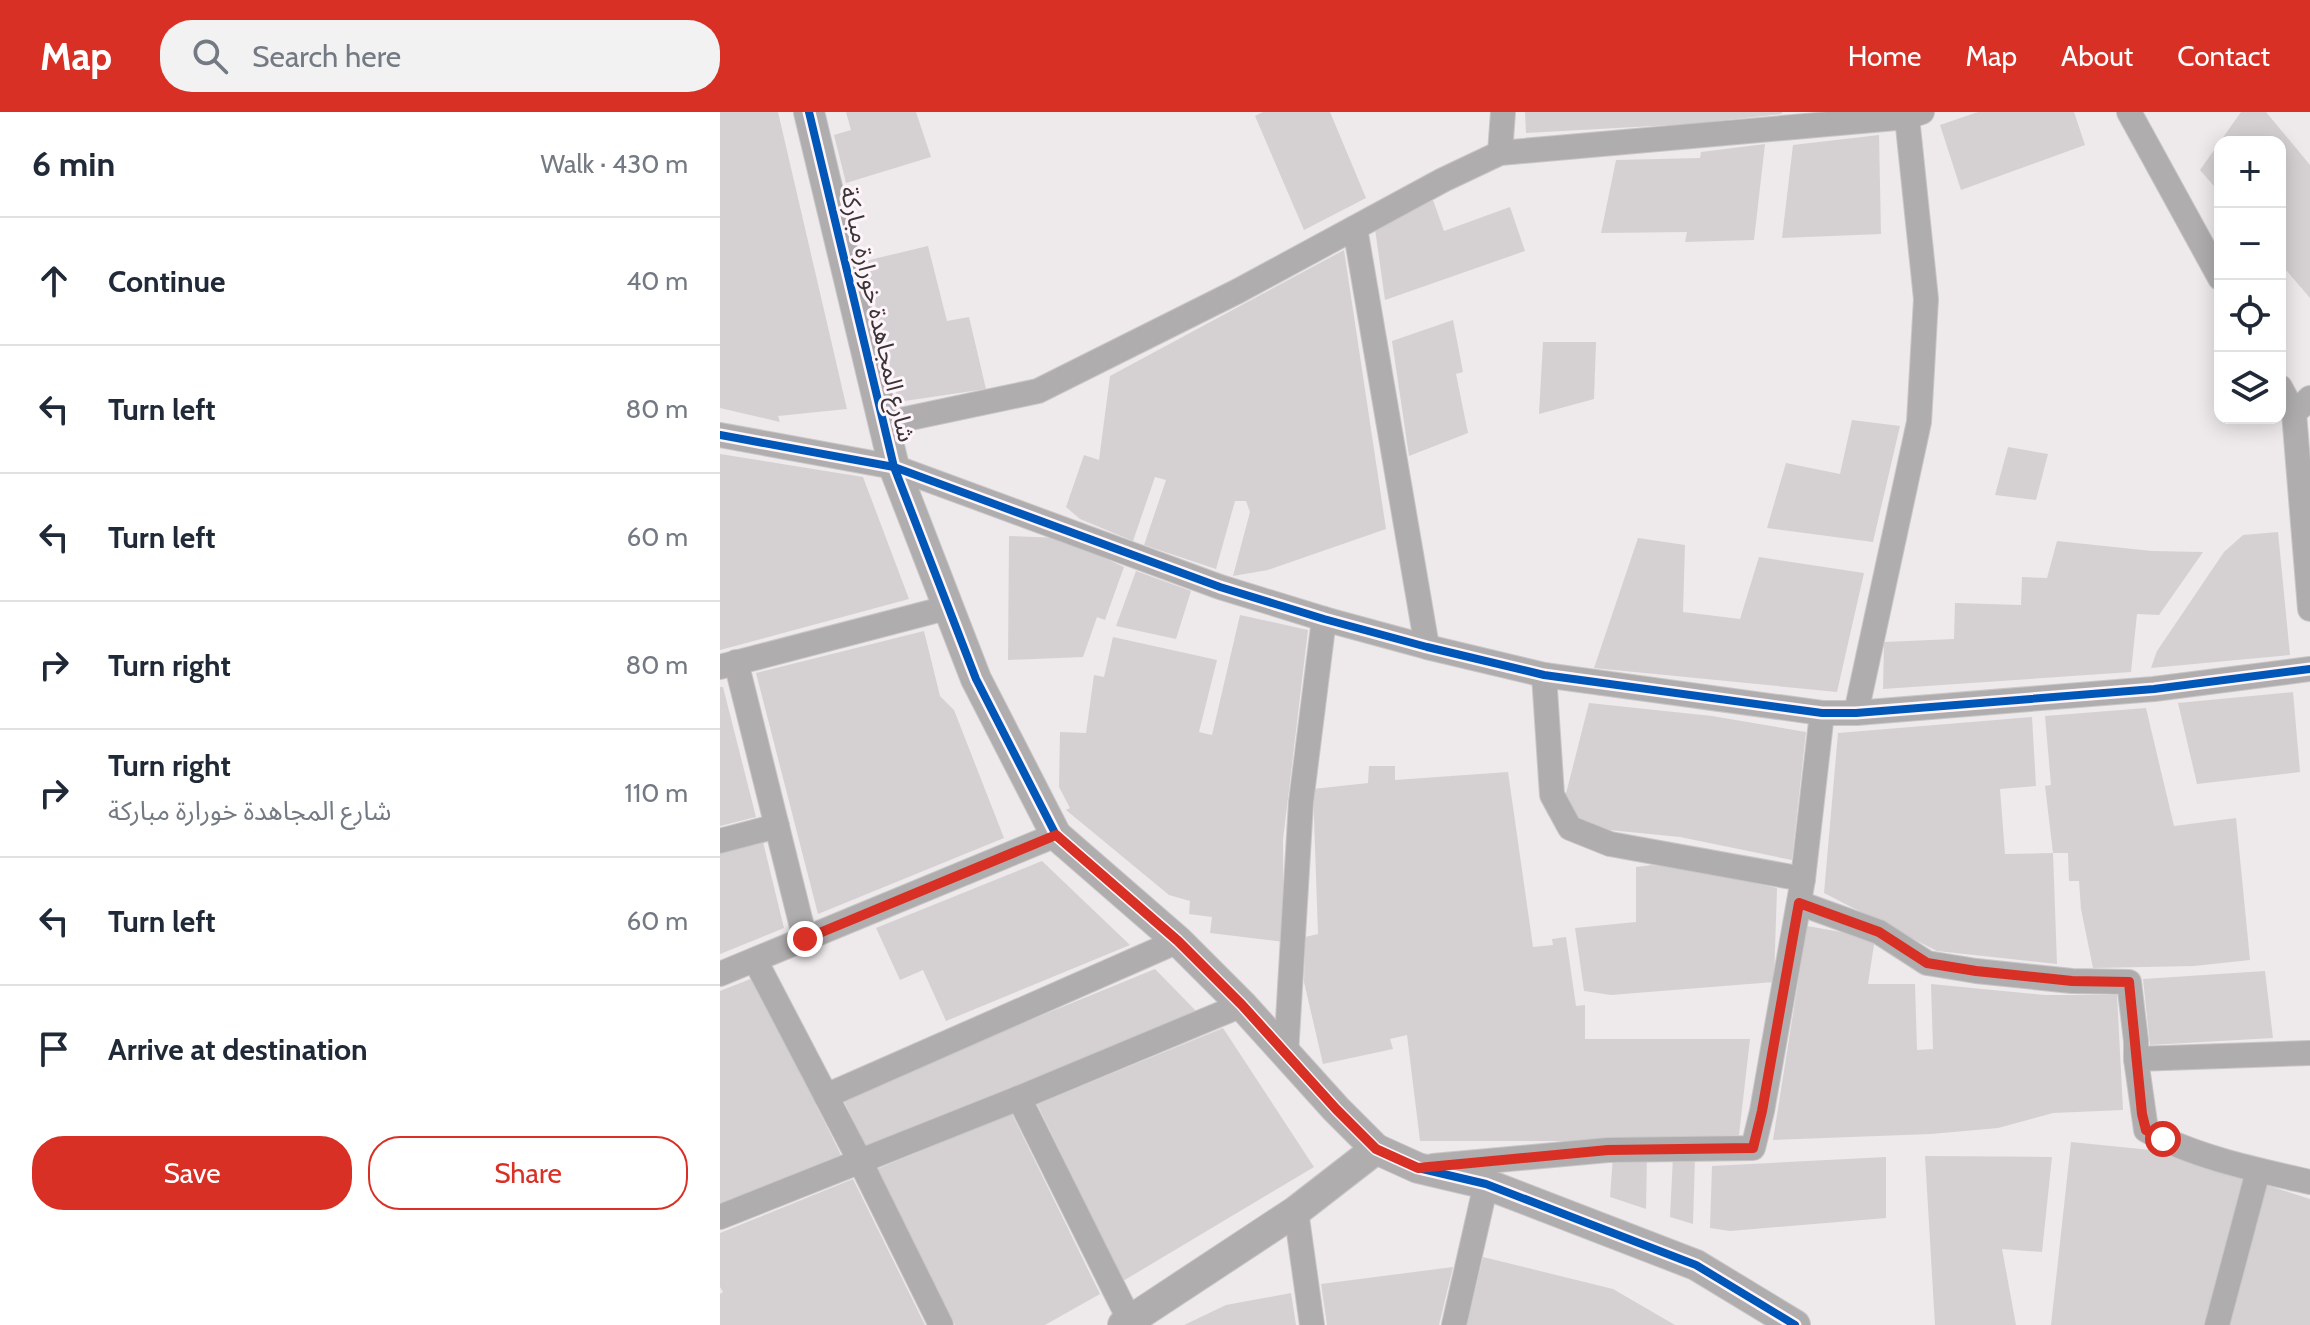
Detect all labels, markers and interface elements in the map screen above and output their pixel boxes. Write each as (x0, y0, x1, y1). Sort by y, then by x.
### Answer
search box (160, 20, 720, 92)
text: Map (40, 33, 112, 80)
icon: search (188, 34, 232, 78)
text: Search here (252, 38, 401, 75)
text: Home (1848, 39, 1921, 73)
text: Map (1965, 39, 2017, 73)
text: About (2061, 39, 2133, 73)
text: Contact (2177, 39, 2270, 73)
map controls (2214, 136, 2286, 424)
button: + (2214, 136, 2286, 208)
text: 6 min (32, 143, 115, 185)
text: Walk · 430 m (540, 148, 688, 180)
street label: شارع المجاهدة خورارة مباركة (832, 183, 922, 445)
button: − (2214, 208, 2286, 280)
icon: ahead (32, 259, 76, 303)
text: Continue (108, 263, 225, 300)
text: 40 m (626, 265, 688, 297)
button: locate (2214, 280, 2286, 352)
button: layers (2214, 352, 2286, 424)
icon: left (32, 387, 76, 431)
text: Turn left (108, 391, 216, 428)
text: 80 m (625, 393, 688, 425)
icon: left (32, 515, 76, 559)
text: Turn left (108, 519, 216, 556)
text: 60 m (626, 521, 688, 553)
icon: right (32, 643, 76, 687)
text: Turn right (108, 647, 231, 684)
text: 80 m (625, 649, 688, 681)
text: Turn right (108, 747, 231, 784)
icon: right (32, 771, 76, 815)
text: 110 m (624, 777, 688, 809)
text: شارع المجاهدة خورارة مباركة (108, 795, 391, 827)
icon: left (32, 899, 76, 943)
text: Turn left (108, 903, 216, 940)
text: 60 m (626, 905, 688, 937)
route end (787, 921, 823, 957)
icon: arrive (32, 1027, 76, 1071)
text: Arrive at destination (108, 1031, 368, 1068)
route start (2145, 1121, 2181, 1157)
button: Save (32, 1136, 352, 1210)
button: Share (368, 1136, 688, 1210)

